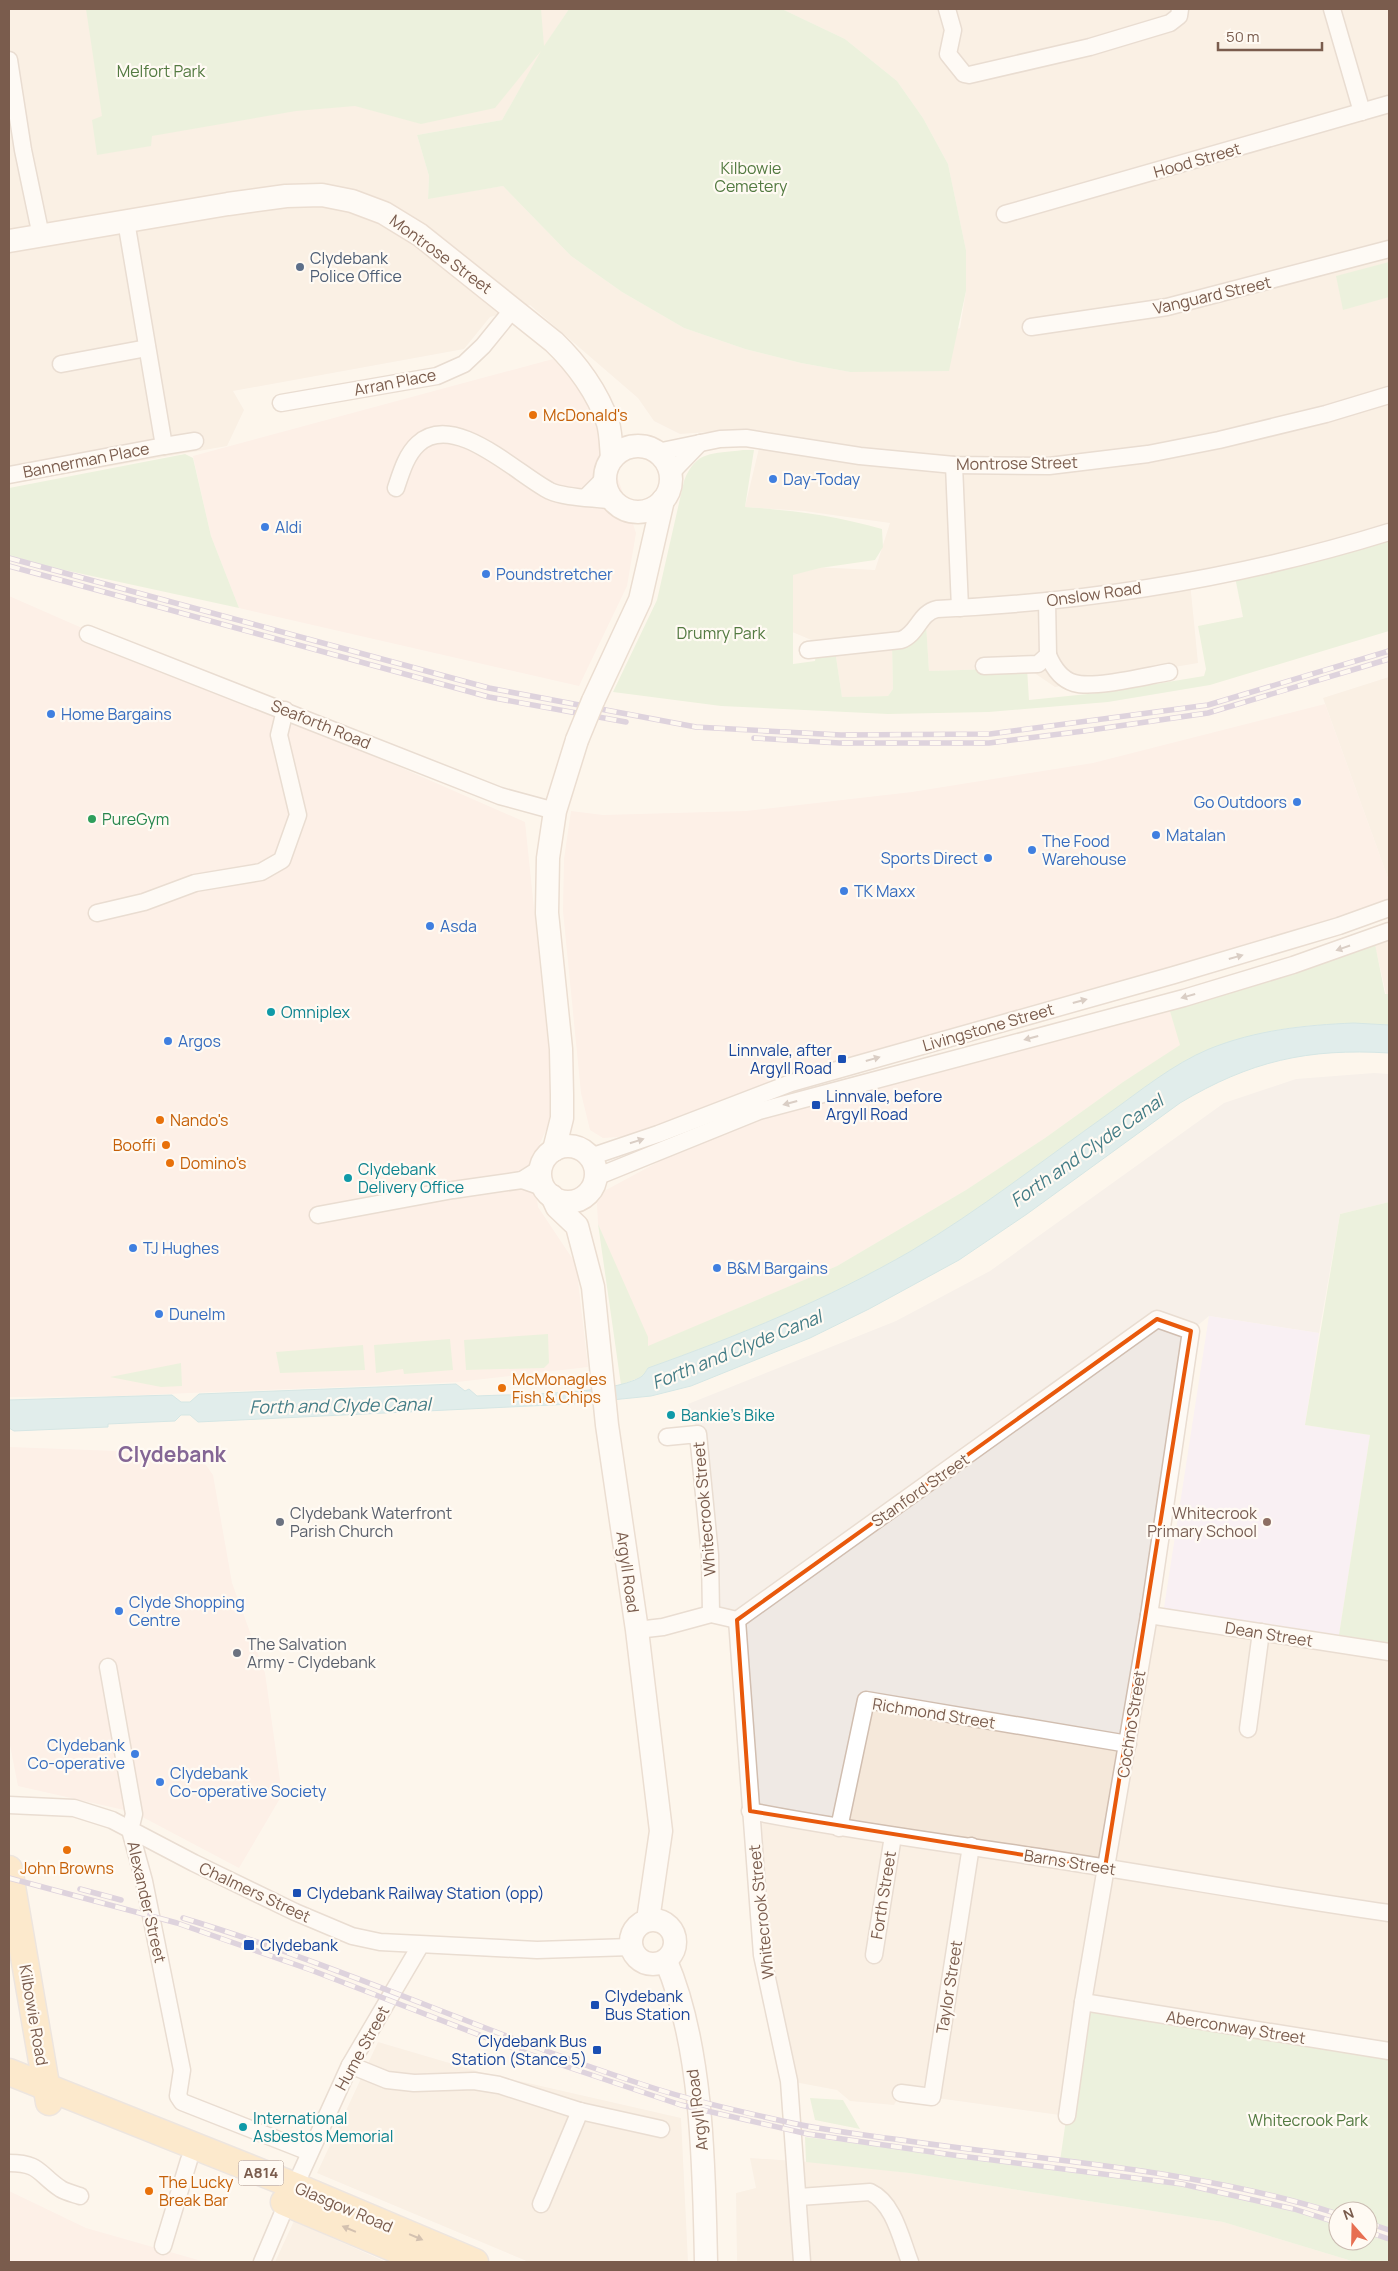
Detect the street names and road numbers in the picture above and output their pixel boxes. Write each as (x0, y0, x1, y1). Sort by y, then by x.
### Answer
street label: Hood Street (1151, 137, 1243, 183)
street label: Montrose Street (385, 209, 497, 299)
street label: Vanguard Street (1151, 271, 1273, 319)
street label: Arran Place (352, 363, 438, 401)
street label: Bannerman Place (21, 437, 151, 483)
street label: Montrose Street (956, 451, 1078, 475)
street label: Onslow Road (1045, 576, 1143, 612)
street label: Seaforth Road (268, 694, 374, 754)
street label: Livingstone Street (920, 998, 1056, 1056)
street label: Whitecrook Street (687, 1441, 721, 1577)
street label: Stanford Street (867, 1448, 973, 1532)
street label: Argyll Road (611, 1530, 645, 1614)
street label: Dean Street (1224, 1616, 1314, 1652)
street label: Cochno Street (1112, 1669, 1150, 1779)
street label: Richmond Street (871, 1692, 997, 1734)
street label: Alexander Street (122, 1839, 172, 1965)
street label: Whitecrook Street (743, 1844, 779, 1980)
street label: Barns Street (1023, 1844, 1117, 1880)
street label: Forth Street (865, 1849, 901, 1941)
street label: Chalmers Street (196, 1857, 314, 1927)
street label: Taylor Street (931, 1939, 967, 2035)
street label: Kilbowie Road (14, 1963, 54, 2067)
street label: Hume Street (330, 2002, 394, 2094)
street label: Aberconway Street (1165, 2005, 1307, 2049)
street label: Argyll Road (681, 2068, 713, 2152)
road number: A814 (238, 2160, 284, 2186)
street label: Glasgow Road (292, 2176, 396, 2238)

